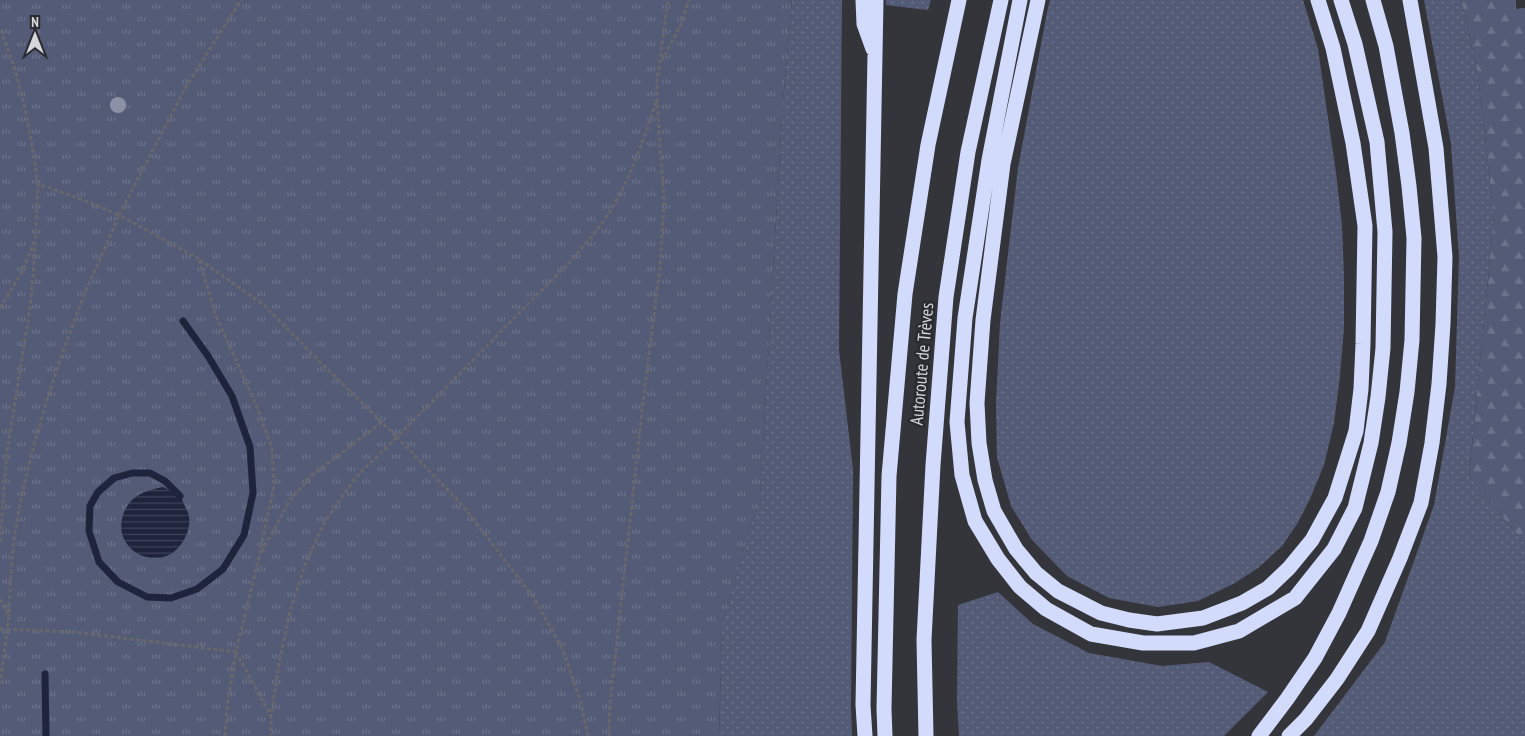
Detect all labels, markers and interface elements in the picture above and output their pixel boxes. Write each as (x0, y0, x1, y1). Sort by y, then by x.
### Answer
north arrow (10, 10, 60, 60)
text: N (31, 13, 39, 31)
street label: Autoroute de Trèves (905, 302, 938, 426)

